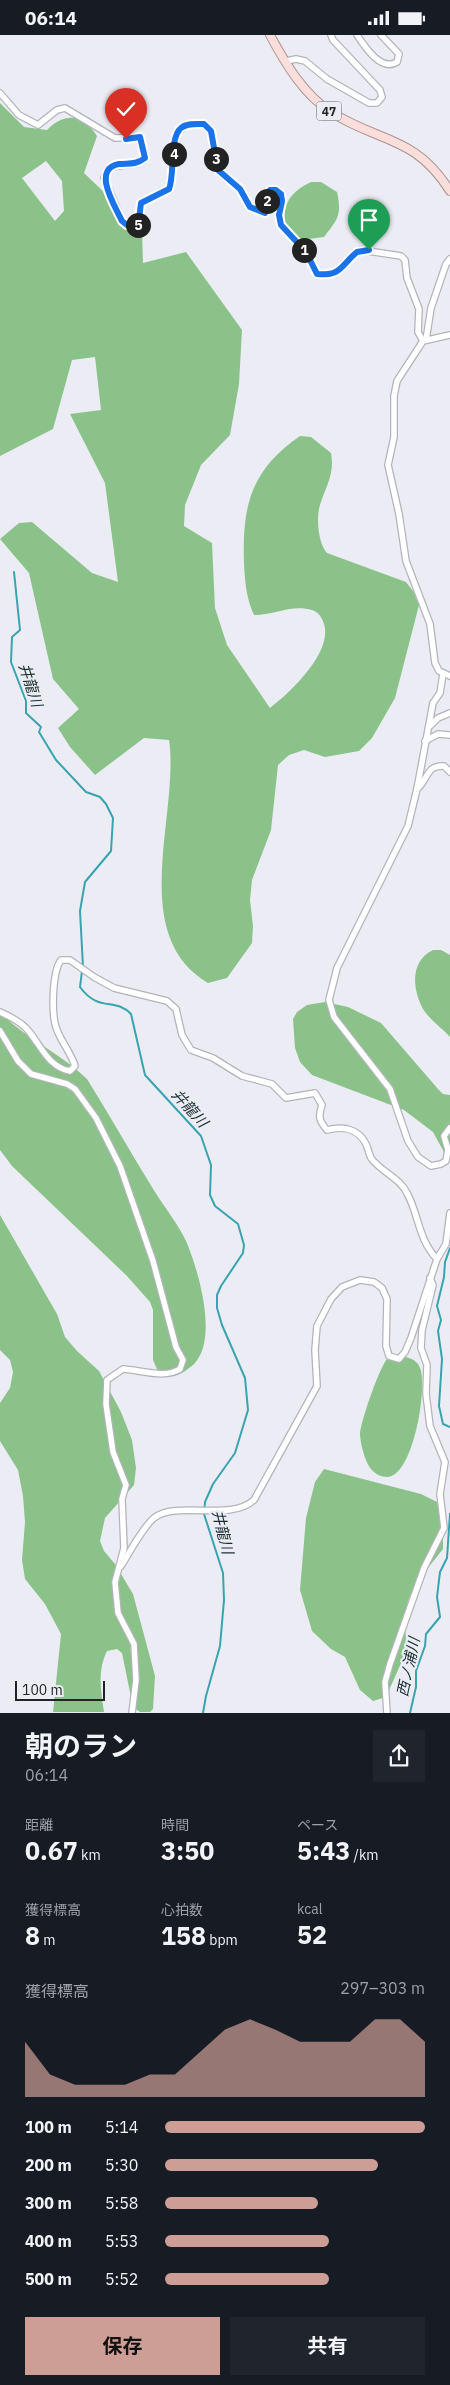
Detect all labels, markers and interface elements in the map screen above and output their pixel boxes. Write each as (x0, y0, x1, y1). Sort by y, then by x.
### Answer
text: 06:14 (25, 6, 77, 30)
pin (105, 88, 147, 139)
icon: check (112, 95, 140, 123)
road number: 47 (316, 101, 342, 120)
pin: 4 (162, 141, 186, 167)
text: 4 (170, 145, 179, 163)
pin: 3 (204, 147, 228, 171)
text: 3 (212, 150, 221, 168)
pin: 2 (254, 189, 280, 213)
text: 2 (263, 192, 272, 210)
pin (348, 199, 390, 250)
icon: arrive (355, 206, 383, 234)
pin: 5 (126, 213, 150, 237)
text: 5 (134, 216, 143, 234)
pin: 1 (292, 237, 316, 263)
text: 1 (300, 241, 309, 259)
water label: 井龍川 (15, 661, 48, 711)
water label: 井龍川 (168, 1085, 213, 1133)
water label: 井龍川 (208, 1508, 238, 1558)
water label: 西ノ浦川 (392, 1634, 424, 1698)
scale bar (15, 1677, 105, 1701)
text: 100 m (22, 1681, 63, 1699)
text: 朝のラン (25, 1727, 137, 1764)
button: share (373, 1730, 425, 1782)
text: 06:14 (25, 1765, 68, 1785)
text: 距離 (25, 1816, 53, 1834)
text: 時間 (161, 1816, 189, 1834)
text: ペース (297, 1816, 338, 1834)
text: 0.67 (25, 1834, 78, 1867)
text: 3:50 (161, 1834, 214, 1867)
text: 5:43 (297, 1834, 350, 1867)
text: km (78, 1846, 101, 1864)
text: /km (350, 1846, 379, 1864)
text: kcal (297, 1900, 322, 1918)
text: 獲得標高 (25, 1901, 81, 1919)
text: 心拍数 (161, 1901, 203, 1919)
text: 52 (297, 1918, 327, 1951)
text: 8 (25, 1919, 40, 1952)
text: 158 (161, 1919, 206, 1952)
text: m (40, 1931, 56, 1949)
text: bpm (206, 1931, 238, 1949)
text: 297–303 m (340, 1978, 425, 1998)
text: 獲得標高 (25, 1981, 89, 2001)
text: 100 m (25, 2117, 72, 2137)
text: 5:14 (105, 2117, 138, 2137)
text: 200 m (25, 2155, 72, 2175)
text: 5:30 (105, 2155, 138, 2175)
text: 300 m (25, 2193, 72, 2213)
text: 5:58 (105, 2193, 138, 2213)
text: 400 m (25, 2231, 72, 2251)
text: 5:53 (105, 2231, 138, 2251)
text: 500 m (25, 2269, 72, 2289)
text: 5:52 (105, 2269, 138, 2289)
button: 保存 (25, 2317, 220, 2375)
button: 共有 (230, 2317, 425, 2375)

